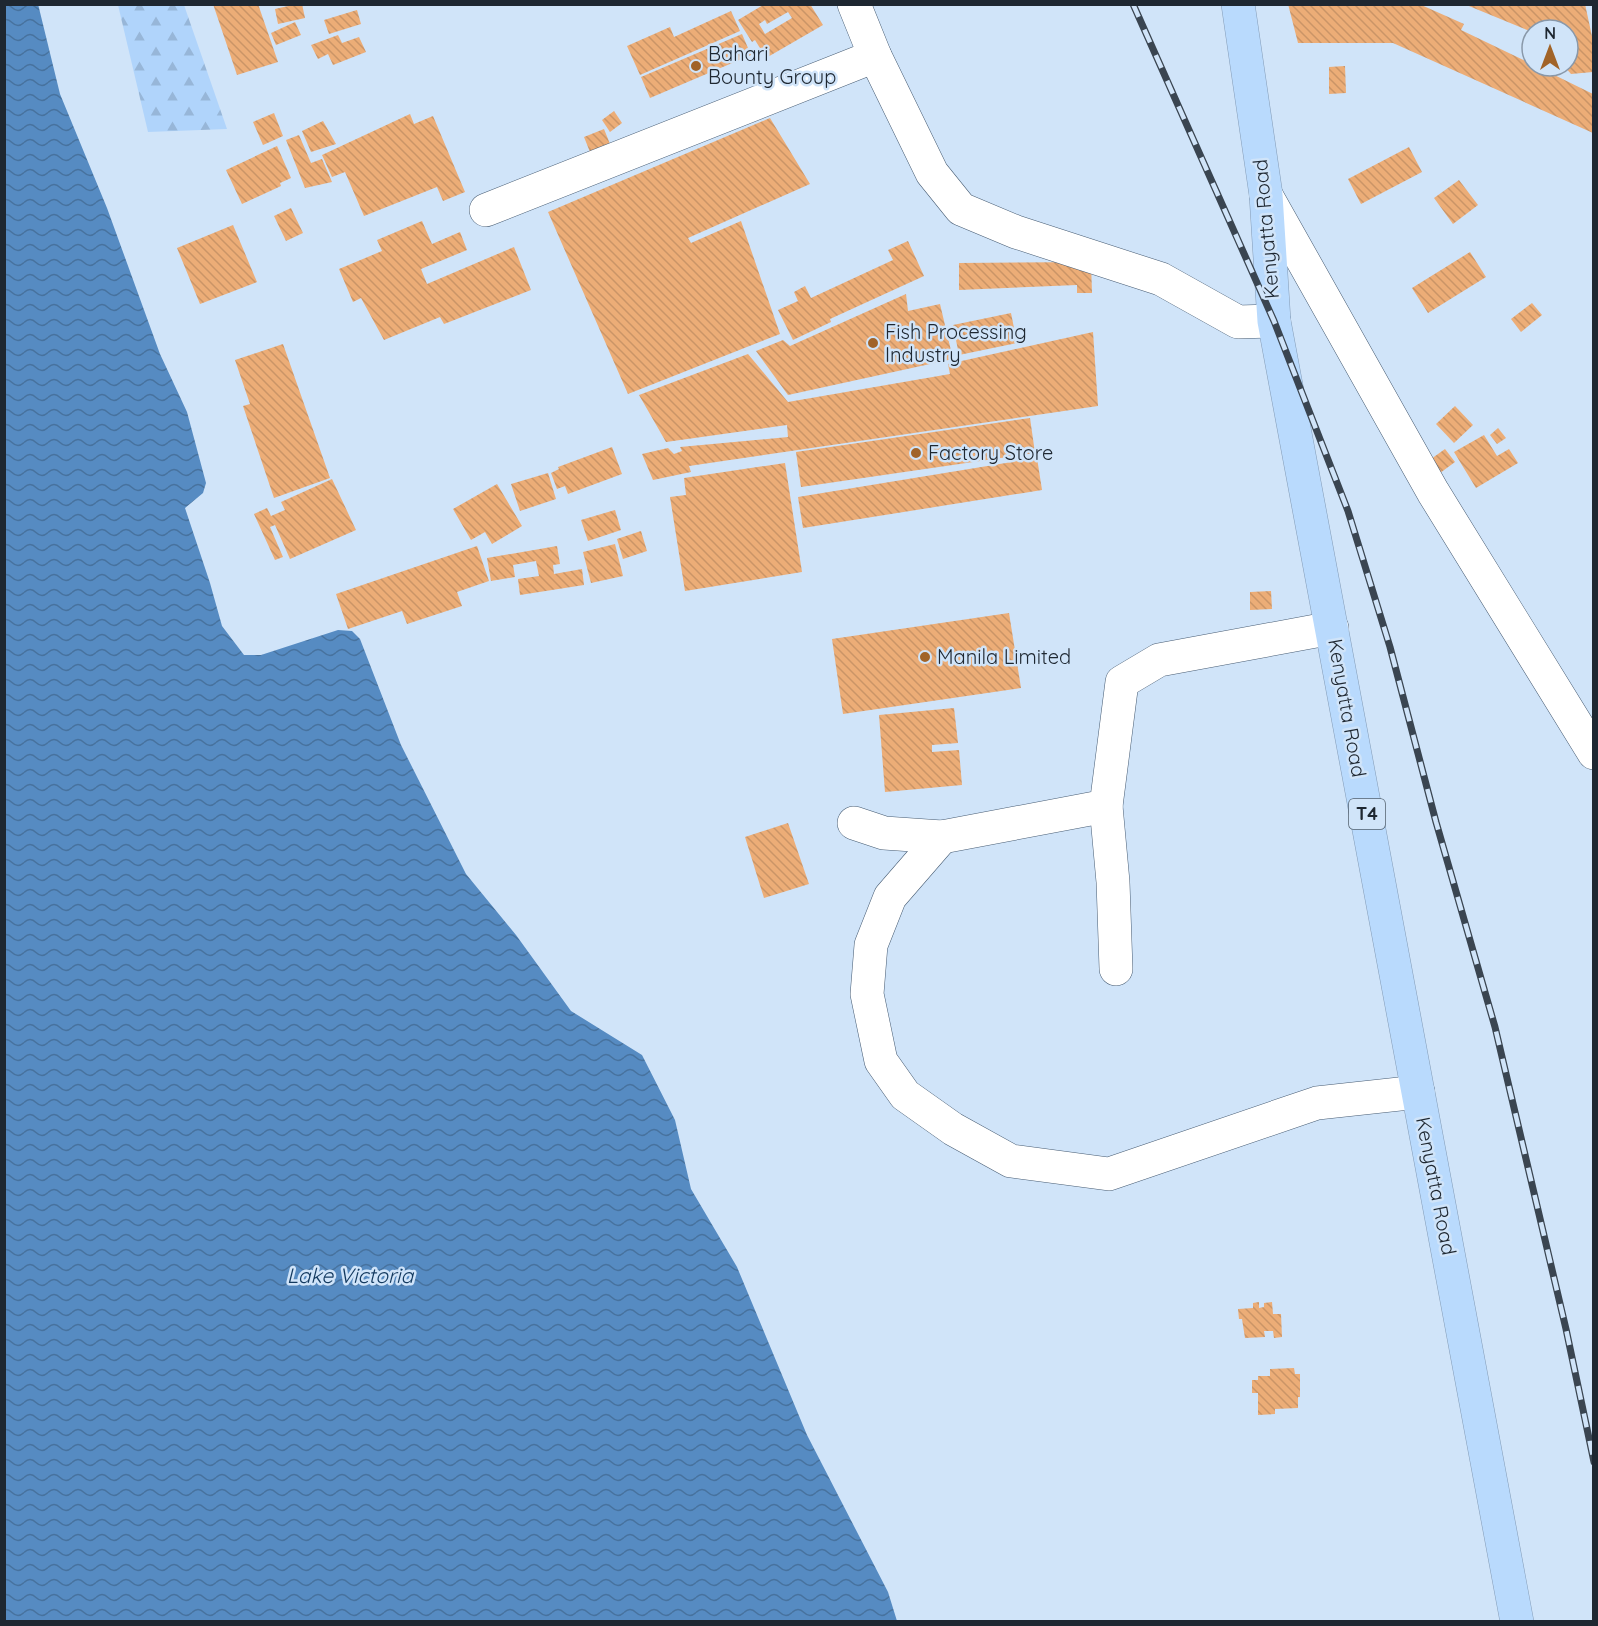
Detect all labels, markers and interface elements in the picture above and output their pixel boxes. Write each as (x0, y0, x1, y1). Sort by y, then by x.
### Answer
north arrow (1520, 18, 1580, 78)
text: N (1544, 23, 1556, 43)
place label: Bahari Bounty Group (708, 41, 836, 89)
marker: Bahari Bounty Group (689, 59, 703, 73)
street label: Kenyatta Road (1247, 158, 1284, 300)
place label: Fish Processing Industry (885, 319, 1027, 367)
marker: Fish Processing Industry (866, 336, 880, 350)
place label: Factory Store (928, 440, 1053, 465)
marker: Factory Store (909, 446, 923, 460)
street label: Kenyatta Road (1323, 637, 1372, 779)
place label: Manila Limited (937, 644, 1071, 669)
marker: Manila Limited (918, 650, 932, 664)
road number: T4 (1349, 799, 1385, 829)
street label: Kenyatta Road (1411, 1115, 1462, 1257)
water label: Lake Victoria (287, 1262, 415, 1288)

